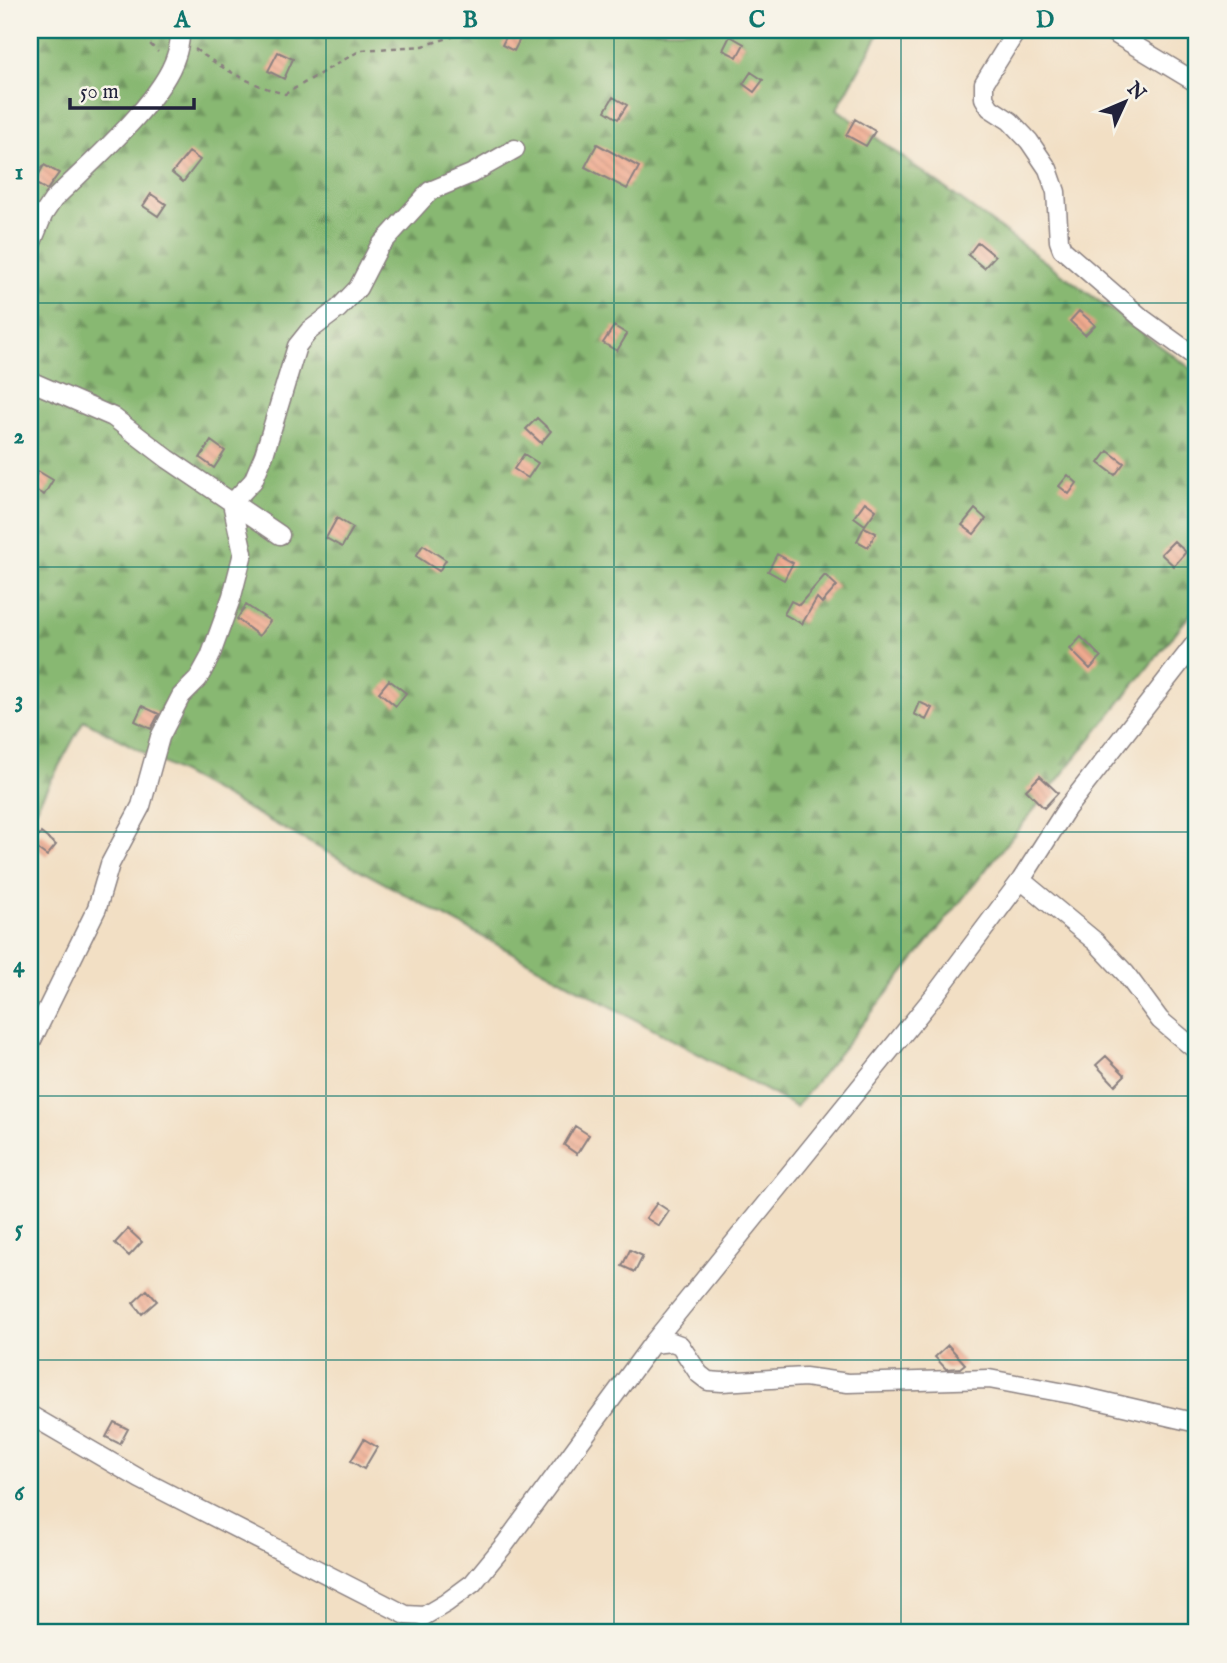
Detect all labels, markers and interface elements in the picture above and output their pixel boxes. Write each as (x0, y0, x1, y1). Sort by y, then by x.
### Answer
text: A (173, 6, 191, 35)
text: B (462, 6, 478, 35)
text: C (749, 6, 766, 35)
text: D (1036, 6, 1054, 35)
scale bar (70, 66, 194, 110)
north arrow (1090, 66, 1160, 136)
text: N (1121, 77, 1151, 106)
text: 50 m (80, 79, 119, 106)
text: 1 (15, 158, 23, 187)
text: 2 (14, 422, 25, 451)
text: 3 (15, 686, 23, 715)
text: 4 (13, 951, 25, 980)
text: 5 (15, 1215, 24, 1244)
text: 6 (14, 1479, 25, 1508)

